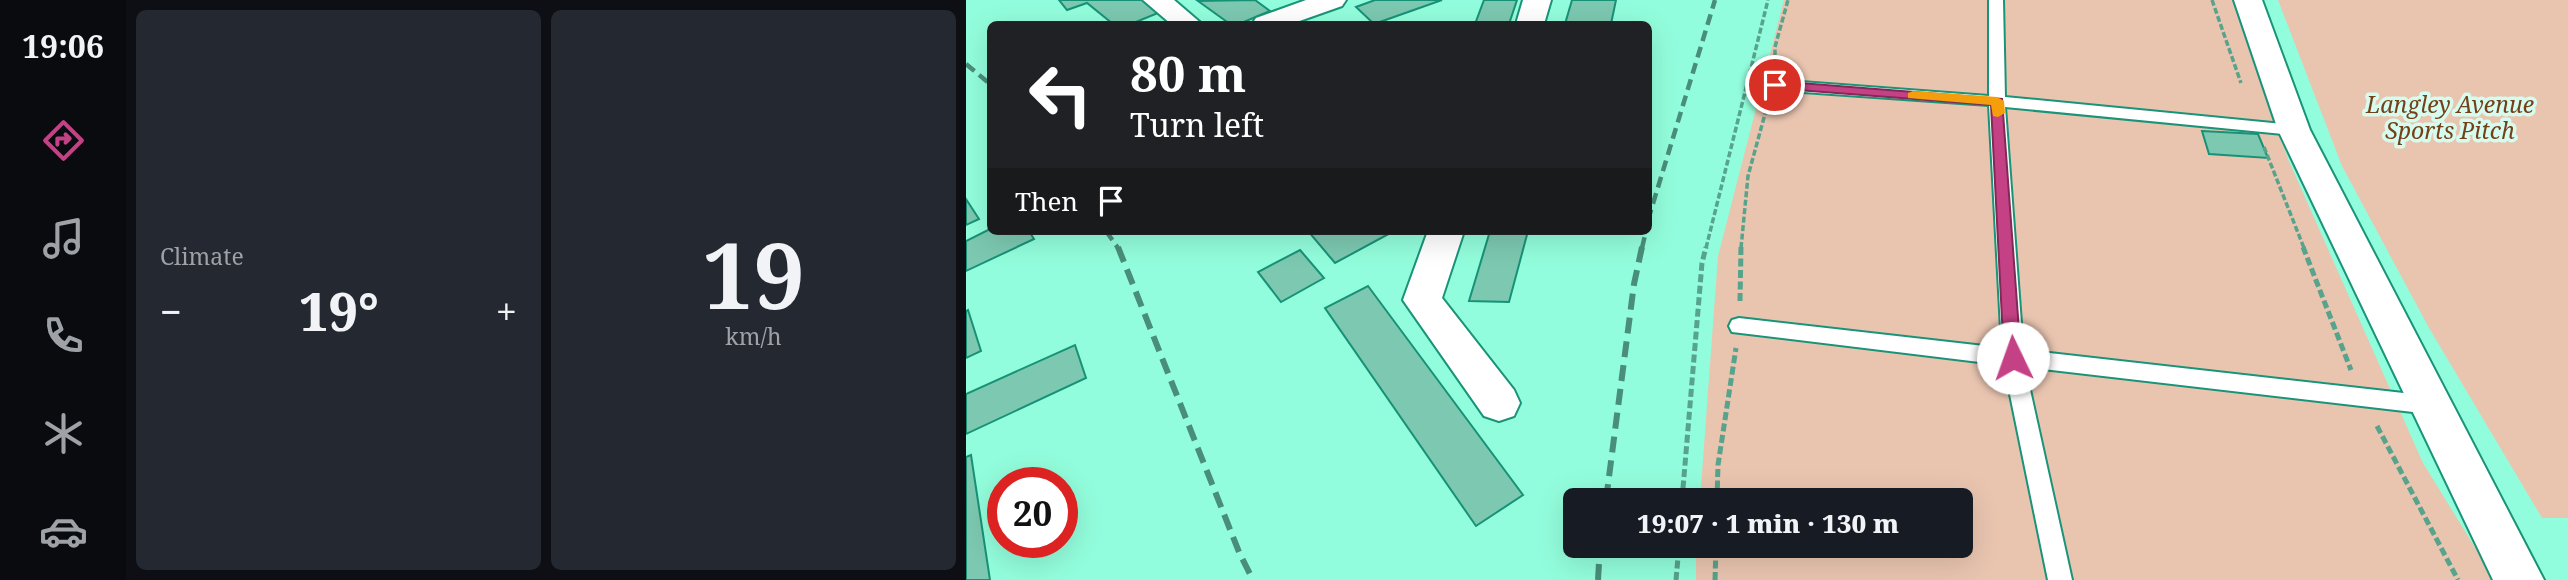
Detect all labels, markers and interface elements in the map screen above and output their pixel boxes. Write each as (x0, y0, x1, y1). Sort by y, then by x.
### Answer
text: 19:06 (22, 24, 104, 67)
text: 80 m (1130, 40, 1246, 106)
icon: left (1015, 49, 1106, 140)
pin (1745, 55, 1805, 115)
icon: arrive (1756, 66, 1794, 104)
park label: Langley Avenue Sports Pitch (2365, 88, 2534, 146)
text: Turn left (1130, 103, 1264, 146)
icon: directions (39, 116, 88, 165)
icon: arrive (1092, 182, 1130, 220)
text: Then (1015, 183, 1078, 219)
text: 19 (702, 212, 805, 336)
icon: music (39, 214, 88, 263)
text: Climate (160, 240, 244, 272)
text: 19° (299, 275, 379, 346)
text: − (160, 285, 182, 337)
text: + (496, 285, 517, 337)
icon: phone (39, 311, 88, 360)
text: km/h (725, 320, 782, 352)
position arrow (1976, 321, 2050, 395)
icon: climate (39, 409, 88, 458)
speed limit sign: 20 (987, 467, 1078, 558)
text: 19:07 · 1 min · 130 m (1637, 505, 1899, 541)
icon: car (39, 507, 88, 556)

